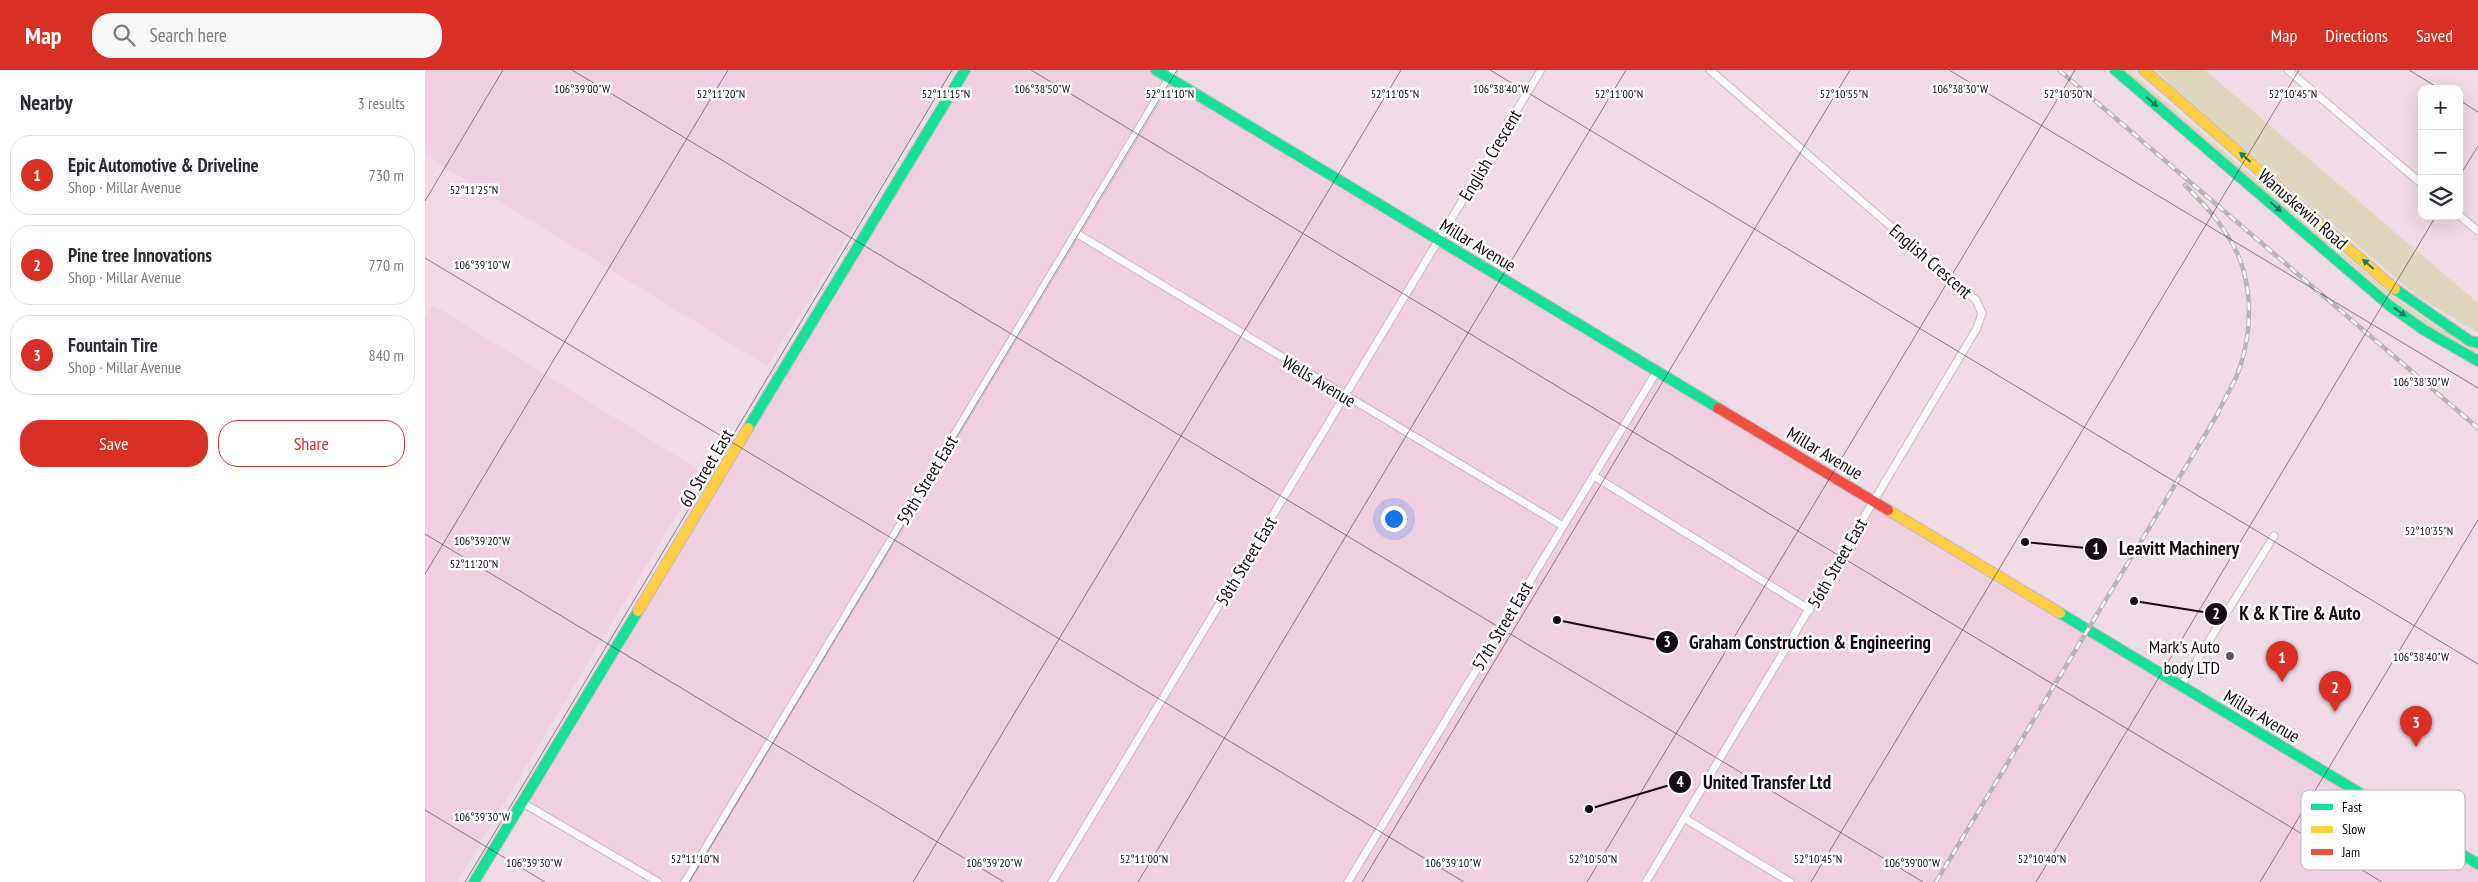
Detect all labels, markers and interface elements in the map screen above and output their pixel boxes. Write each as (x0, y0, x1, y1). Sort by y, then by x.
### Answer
search box (92, 13, 442, 58)
text: Map (25, 20, 62, 51)
icon: search (110, 21, 138, 49)
text: Search here (150, 23, 227, 47)
text: Map (2271, 24, 2297, 47)
text: Directions (2325, 24, 2388, 47)
text: Saved (2416, 24, 2453, 47)
text: 106°39'00"W (554, 81, 610, 96)
text: 106°38'50"W (1014, 81, 1070, 96)
text: 106°38'40"W (1473, 81, 1529, 96)
text: 106°38'30"W (1932, 81, 1988, 96)
map controls (2418, 85, 2463, 220)
button: + (2418, 85, 2463, 130)
text: 52°11'20"N (697, 86, 745, 101)
text: 52°11'15"N (922, 86, 970, 101)
text: 52°11'10"N (1146, 86, 1194, 101)
text: 52°11'05"N (1371, 86, 1419, 101)
text: 52°11'00"N (1595, 86, 1643, 101)
text: 52°10'55"N (1820, 86, 1868, 101)
text: 52°10'50"N (2044, 86, 2092, 101)
text: 52°10'45"N (2269, 86, 2317, 101)
text: Nearby (20, 89, 73, 116)
text: 3 results (358, 93, 405, 113)
one-way arrow (2146, 96, 2159, 107)
street label: English Crescent (1454, 105, 1526, 205)
button: − (2418, 130, 2463, 175)
one-way arrow (2239, 152, 2252, 163)
text: Epic Automotive & Driveline (68, 153, 259, 177)
street label: Wanuskewin Road (2253, 164, 2353, 254)
text: 1 (33, 165, 41, 185)
text: 730 m (369, 165, 404, 185)
button: layers (2418, 175, 2463, 220)
text: Shop · Millar Avenue (68, 177, 181, 197)
text: 52°11'25"N (450, 182, 498, 197)
one-way arrow (2269, 202, 2282, 213)
street label: Millar Avenue (1436, 213, 1520, 277)
street label: English Crescent (1885, 219, 1977, 303)
text: Pine tree Innovations (68, 243, 212, 267)
text: 2 (33, 255, 41, 275)
text: 770 m (369, 255, 404, 275)
text: 106°39'10"W (454, 257, 510, 272)
one-way arrow (2363, 258, 2375, 270)
text: Shop · Millar Avenue (68, 267, 181, 287)
one-way arrow (2393, 307, 2406, 318)
text: Fountain Tire (68, 333, 158, 357)
text: 3 (33, 345, 41, 365)
text: 840 m (369, 345, 404, 365)
street label: Wells Avenue (1278, 350, 1360, 412)
text: Shop · Millar Avenue (68, 357, 181, 377)
text: 106°38'30"W (2393, 374, 2449, 389)
button: Save (20, 420, 208, 467)
button: Share (218, 420, 405, 467)
street label: Millar Avenue (1783, 421, 1867, 485)
street label: 60 Street East (674, 425, 738, 511)
street label: 59th Street East (891, 431, 963, 529)
your location (1381, 506, 1407, 532)
street label: 58th Street East (1210, 512, 1282, 610)
street label: 56th Street East (1802, 514, 1872, 612)
text: 52°10'35"N (2405, 523, 2453, 538)
callout: Leavitt Machinery (2084, 532, 2249, 566)
text: 106°39'20"W (454, 533, 510, 548)
text: Leavitt Machinery (2119, 536, 2239, 560)
text: 1 (2092, 539, 2100, 558)
text: 52°11'20"N (450, 556, 498, 571)
street label: 57th Street East (1466, 577, 1538, 675)
callout: K & K Tire & Auto (2203, 597, 2372, 631)
text: K & K Tire & Auto (2239, 601, 2361, 625)
text: 2 (2212, 604, 2220, 623)
callout: Graham Construction & Engineering (1654, 625, 1941, 659)
text: Graham Construction & Engineering (1689, 630, 1931, 654)
text: 3 (1663, 632, 1671, 651)
place label: Mark's Auto body LTD (2149, 635, 2220, 679)
pin: 1 (2266, 641, 2298, 682)
text: 106°38'40"W (2393, 649, 2449, 664)
marker: Mark's Auto body LTD (2224, 650, 2236, 662)
pin: 2 (2319, 671, 2351, 712)
street label: Millar Avenue (2220, 684, 2304, 748)
pin: 3 (2400, 706, 2432, 747)
callout: United Transfer Ltd (1668, 765, 1841, 799)
text: United Transfer Ltd (1703, 770, 1831, 794)
text: 4 (1676, 772, 1684, 791)
legend (2301, 790, 2465, 870)
text: Fast (2342, 798, 2362, 816)
text: 106°39'30"W (454, 809, 510, 824)
text: Slow (2342, 820, 2366, 838)
text: Jam (2341, 843, 2360, 861)
text: 52°11'10"N (671, 851, 719, 866)
text: 52°11'00"N (1120, 851, 1168, 866)
text: 52°10'50"N (1569, 851, 1617, 866)
text: 52°10'45"N (1794, 851, 1842, 866)
text: 52°10'40"N (2018, 851, 2066, 866)
text: 106°39'30"W (506, 855, 562, 870)
text: 106°39'20"W (966, 855, 1022, 870)
text: 106°39'10"W (1425, 855, 1481, 870)
text: 106°39'00"W (1884, 855, 1940, 870)

